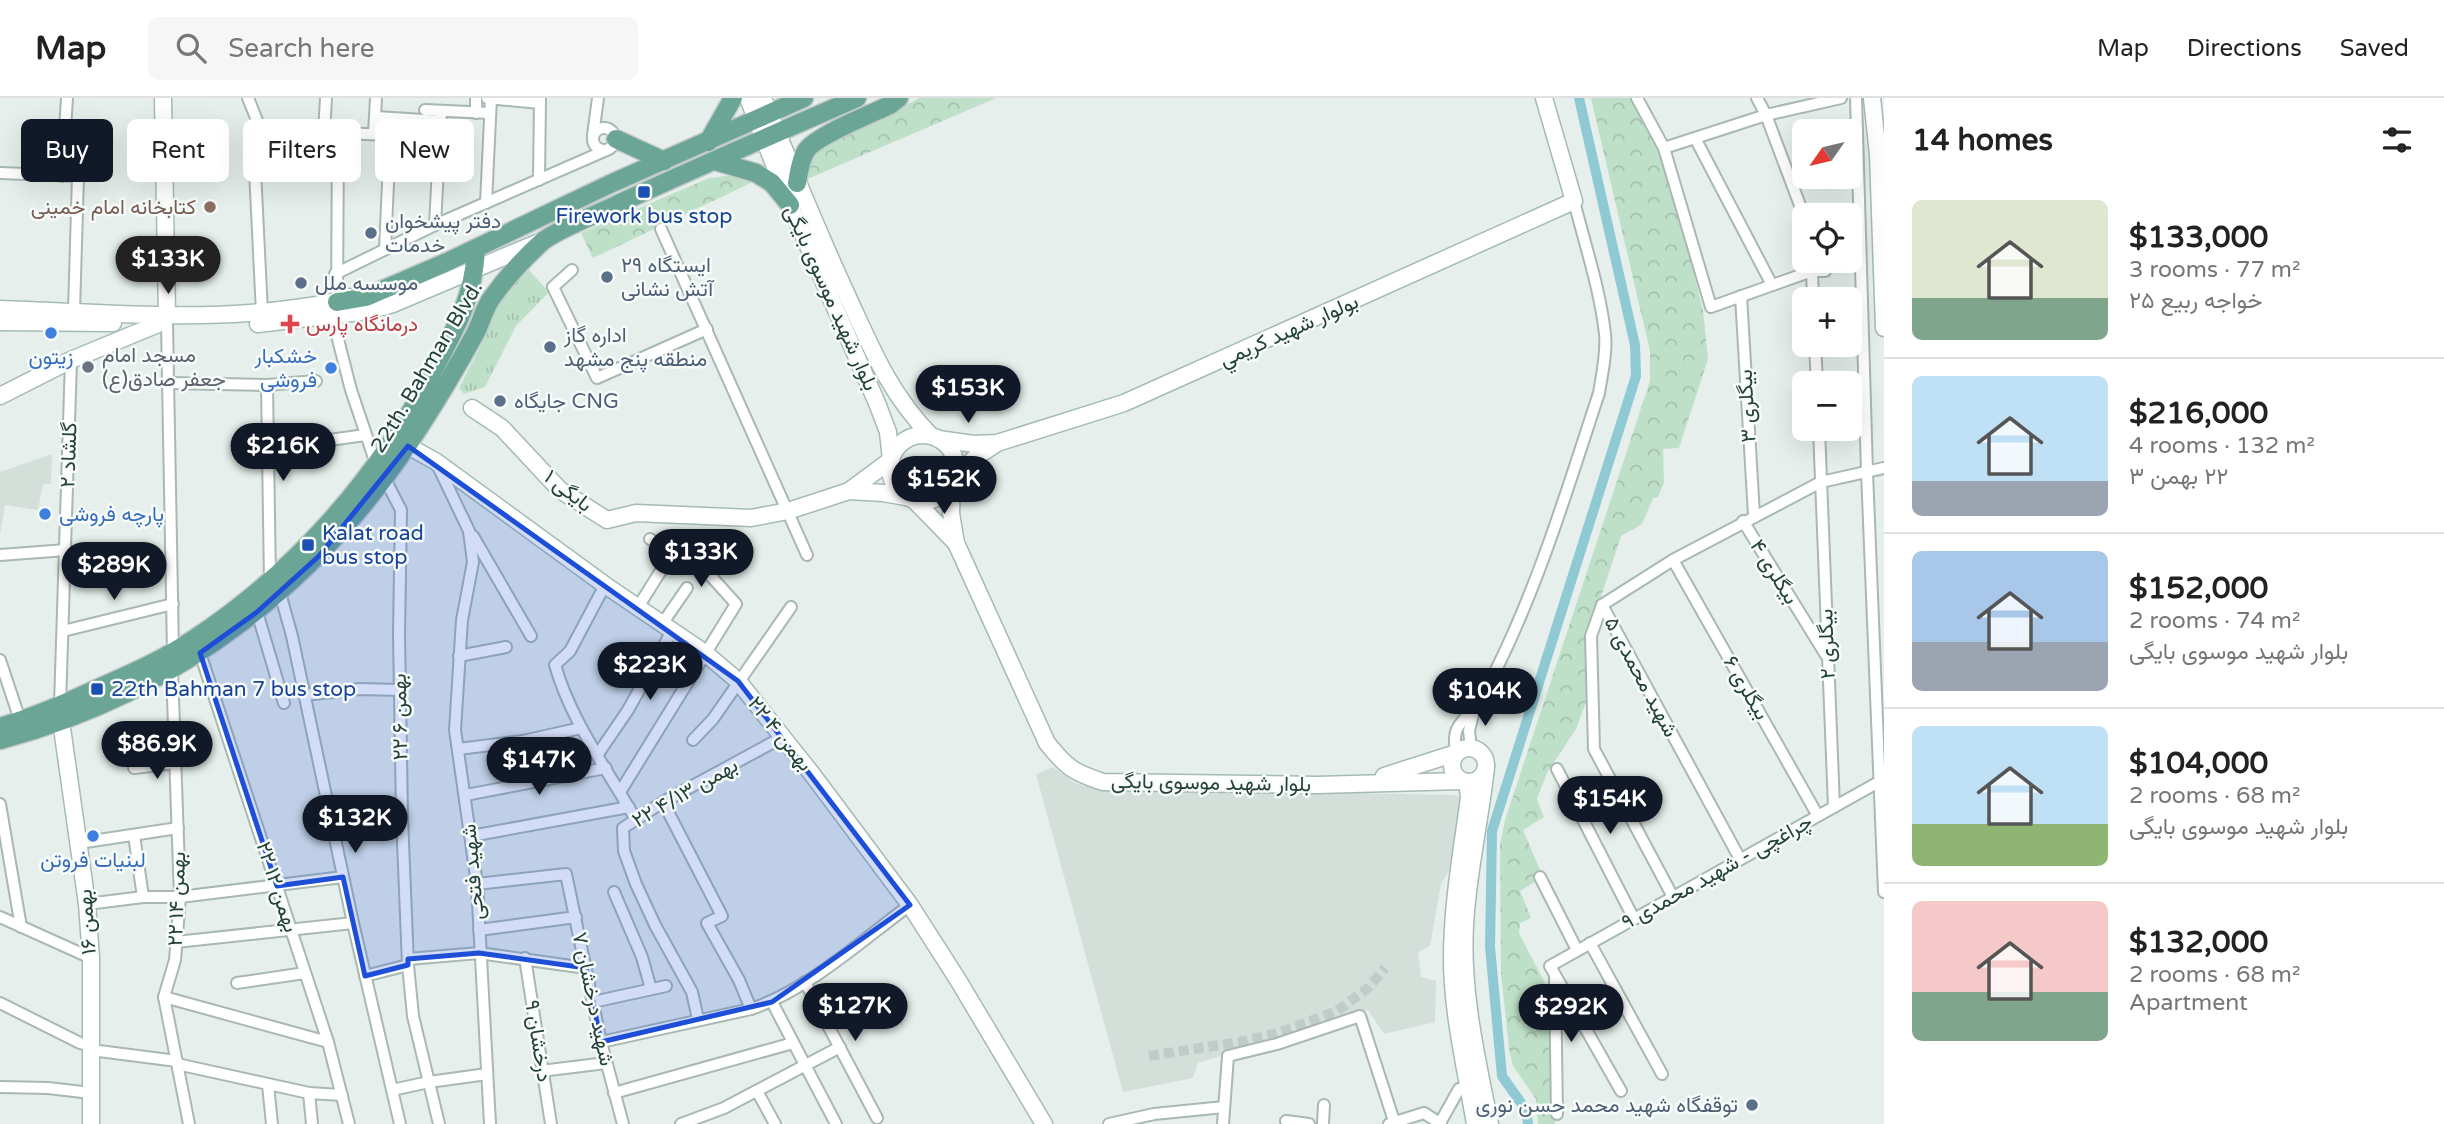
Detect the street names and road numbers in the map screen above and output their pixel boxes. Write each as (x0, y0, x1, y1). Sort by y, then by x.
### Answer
street label: بلوار شهید موسوی بایگی (779, 201, 883, 395)
street label: 22th. Bahman Blvd. (366, 277, 488, 457)
street label: بولوار شهيد كريمي (1216, 289, 1364, 377)
street label: بیگلری ۳ (1733, 369, 1761, 443)
street label: گلشاد ۲ (55, 422, 83, 488)
street label: بایگی ۱ (539, 464, 597, 518)
street label: بیگلری ۴ (1744, 535, 1804, 609)
street label: بیگلری ۲ (1813, 608, 1841, 680)
street label: شهید محمدی ۵ (1599, 613, 1683, 741)
street label: بیگلری ۶ (1718, 652, 1774, 724)
street label: ۲۲ بهمن ۶ (387, 673, 413, 761)
street label: ۲۲ بهمن ۴ (742, 692, 818, 776)
street label: ۲۲ بهمن ۴/۱۳ (628, 753, 742, 833)
street label: بلوار شهید موسوی بایگی (1111, 769, 1311, 797)
street label: ۹ چراغچی - شهید محمدی (1617, 809, 1817, 936)
street label: شهید فتحی (456, 823, 490, 921)
street label: ۲۲ بهمن ۱۲ (251, 839, 303, 935)
street label: ۲۲ بهمن ۱۴ (163, 851, 191, 947)
street label: بهمن ۱۶ (72, 888, 102, 956)
street label: شهید درخشان ۷ (567, 930, 619, 1068)
street label: درخشان ۹ (519, 998, 557, 1084)

